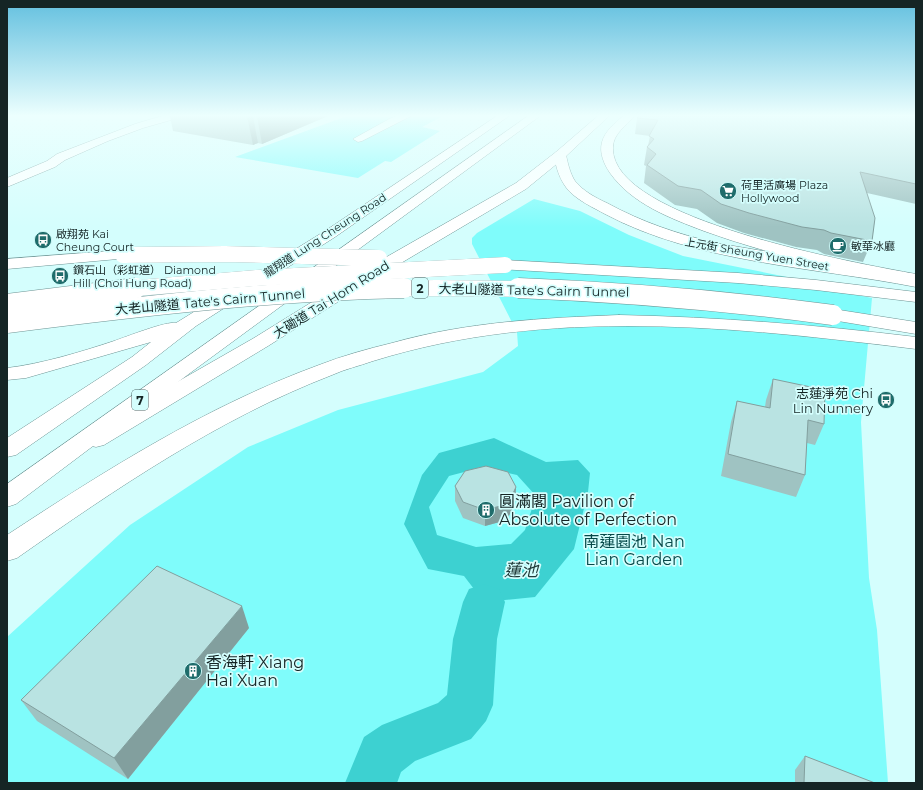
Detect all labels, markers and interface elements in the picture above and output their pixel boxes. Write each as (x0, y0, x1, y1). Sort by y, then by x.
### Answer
place label: 荷里活廣場 Plaza Hollywood (741, 178, 828, 205)
supermarket icon: 荷里活廣場 Plaza Hollywood (718, 181, 738, 201)
street label: 龍翔道 Lung Cheung Road (261, 190, 389, 280)
place label: 啟翔苑 Kai Cheung Court (56, 227, 135, 254)
bus stop icon: 啟翔苑 Kai Cheung Court (33, 230, 53, 250)
street label: 上元街 Sheung Yuen Street (684, 234, 831, 274)
cafe icon: 敏華冰廳 (828, 236, 848, 256)
place label: 敏華冰廳 (851, 239, 895, 253)
street label: 大磡道 Tai Hom Road (270, 257, 392, 341)
place label: 鑽石山（彩虹道） Diamond Hill (Choi Hung Road) (73, 263, 216, 290)
bus stop icon: 鑽石山（彩虹道） Diamond Hill (Choi Hung Road) (50, 266, 70, 286)
road number: 2 (412, 278, 428, 298)
street label: 大老山隧道 Tate's Cairn Tunnel (439, 280, 629, 300)
street label: 大老山隧道 Tate's Cairn Tunnel (114, 285, 306, 317)
place label: 志蓮淨苑 Chi Lin Nunnery (793, 385, 874, 416)
road number: 7 (132, 390, 148, 410)
bus stop icon: 志蓮淨苑 Chi Lin Nunnery (876, 390, 896, 410)
place label: 圓滿閣 Pavilion of Absolute of Perfection (499, 492, 677, 529)
building icon: 圓滿閣 Pavilion of Absolute of Perfection (476, 500, 496, 520)
park label: 南蓮園池 Nan Lian Garden (583, 532, 685, 569)
water label: 蓮池 (504, 560, 540, 580)
place label: 香海軒 Xiang Hai Xuan (206, 653, 304, 690)
building icon: 香海軒 Xiang Hai Xuan (183, 661, 203, 681)

